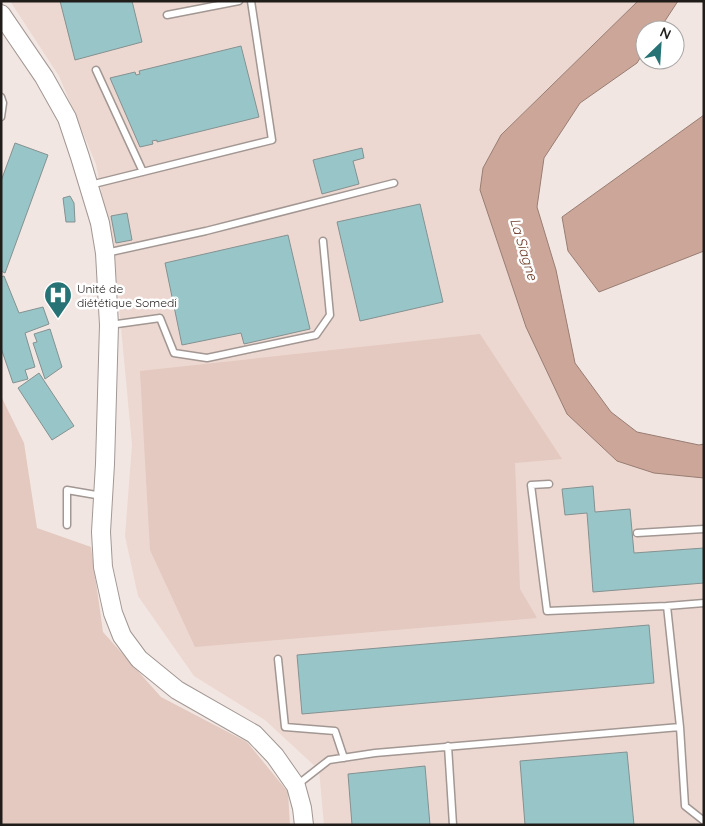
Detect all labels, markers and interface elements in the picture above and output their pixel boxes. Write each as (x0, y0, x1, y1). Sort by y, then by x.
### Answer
north arrow (635, 20, 685, 70)
text: N (657, 23, 674, 44)
water label: La Siagne (506, 216, 542, 283)
hospital icon: Unité de diététique Somedi (43, 280, 73, 319)
place label: Unité de diététique Somedi (77, 281, 177, 310)

